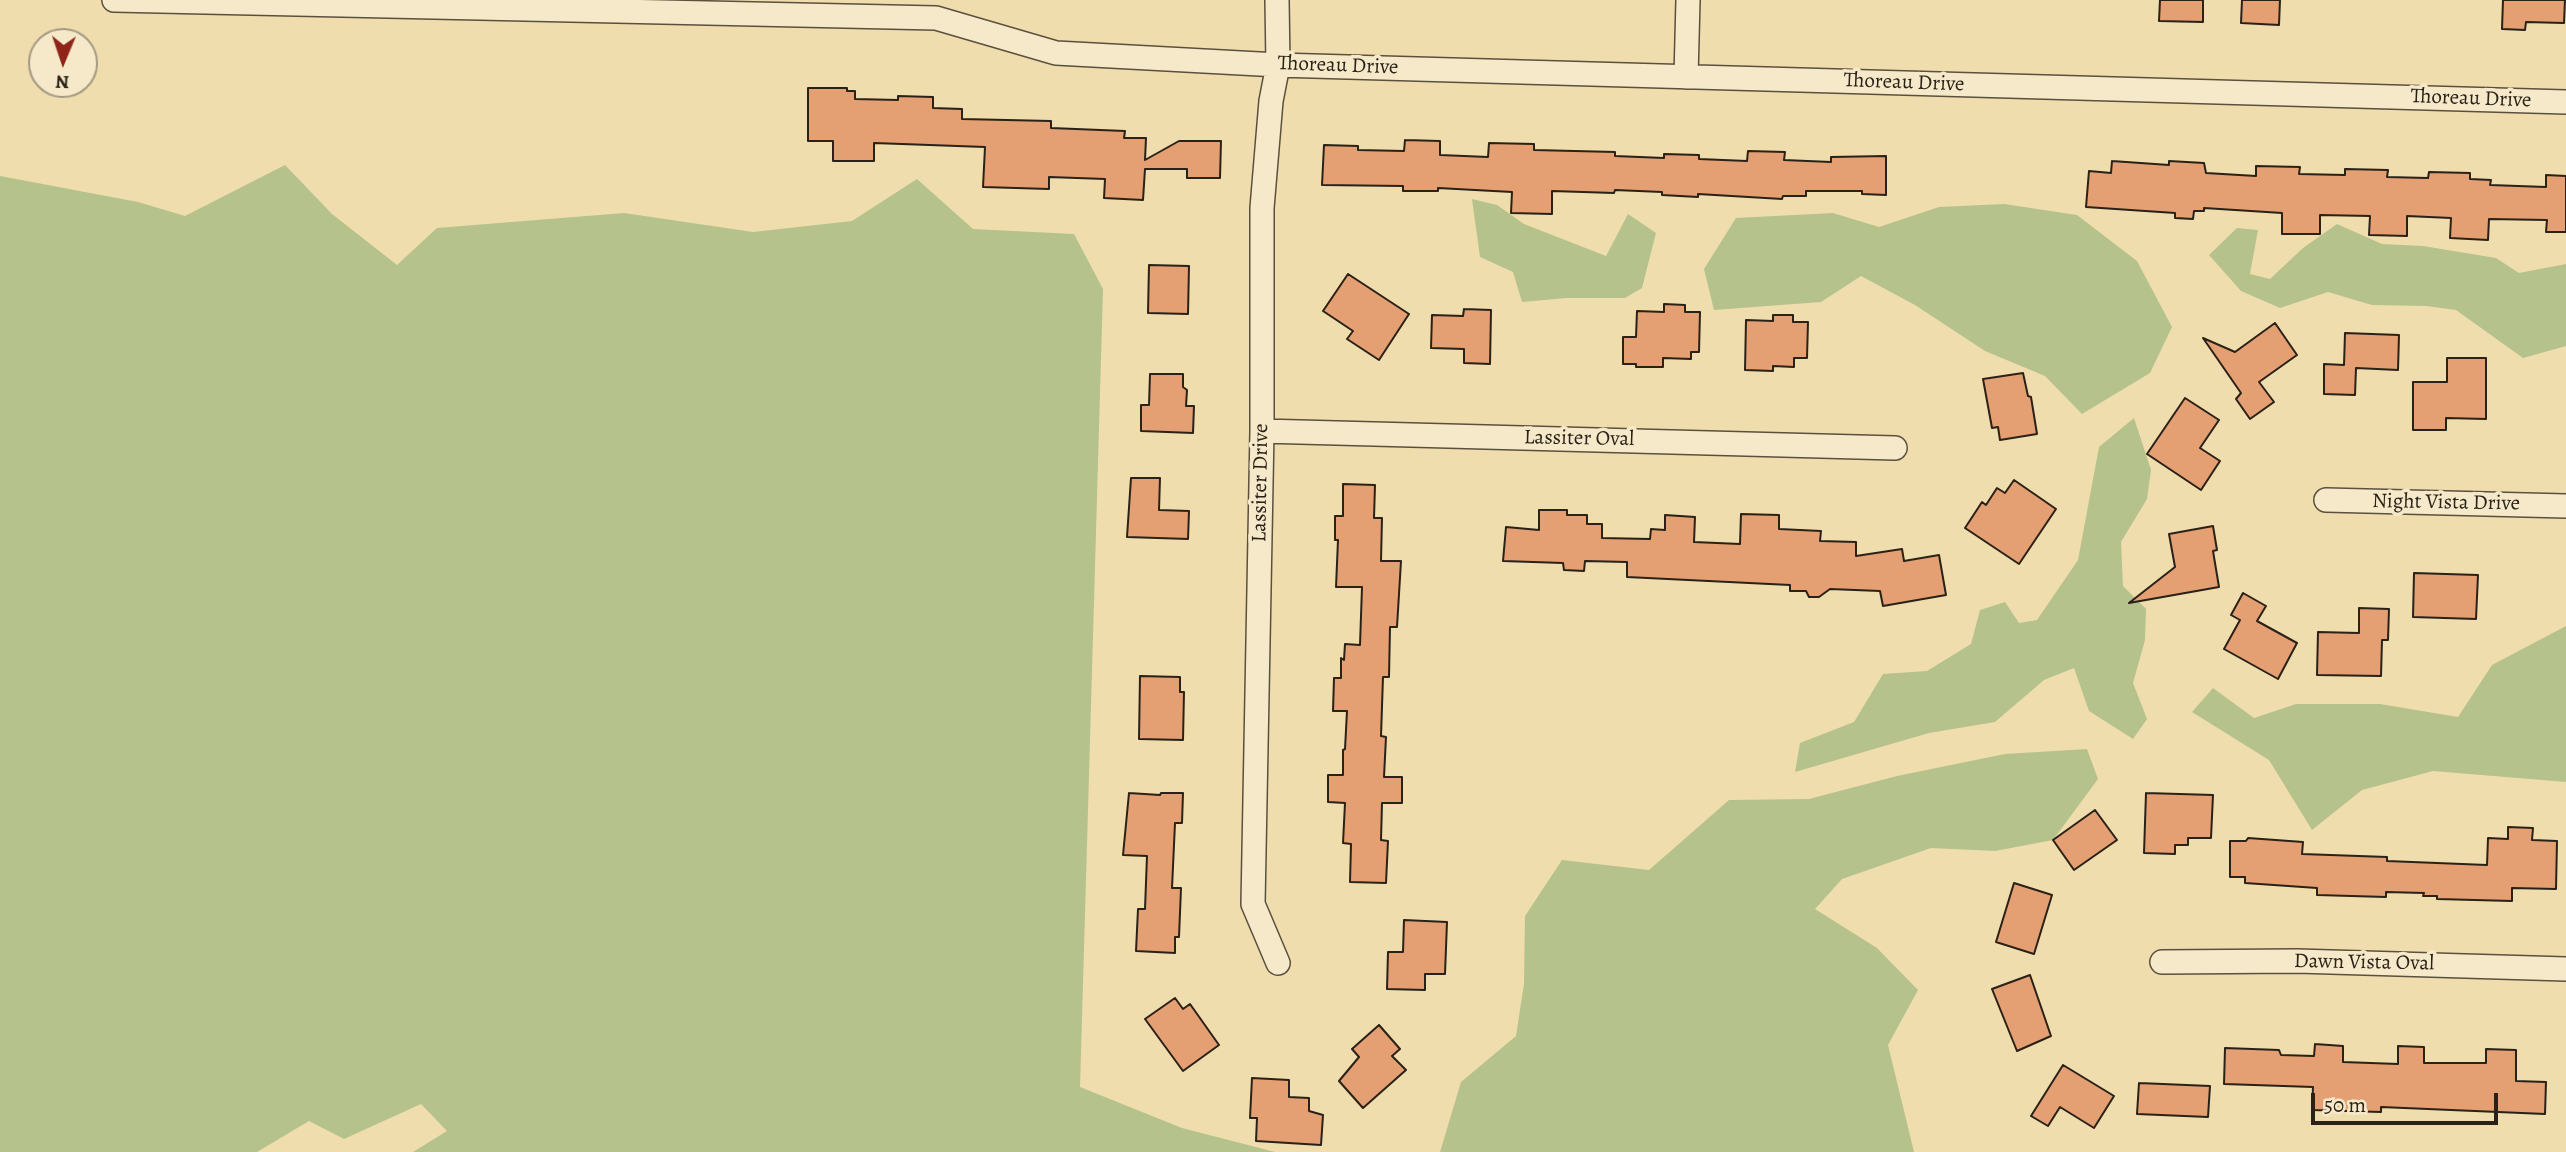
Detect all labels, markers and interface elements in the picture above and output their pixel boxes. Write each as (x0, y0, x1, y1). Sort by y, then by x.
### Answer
north arrow (28, 28, 98, 98)
street label: Thoreau Drive (1277, 51, 1399, 81)
street label: Thoreau Drive (1843, 68, 1965, 98)
text: N (55, 69, 70, 95)
street label: Thoreau Drive (2410, 84, 2532, 114)
street label: Lassiter Drive (1247, 423, 1275, 543)
street label: Lassiter Oval (1524, 425, 1634, 453)
street label: Night Vista Drive (2372, 489, 2520, 517)
street label: Dawn Vista Oval (2294, 949, 2434, 977)
scale bar (2314, 1078, 2501, 1122)
text: 50 m (2324, 1091, 2366, 1119)

